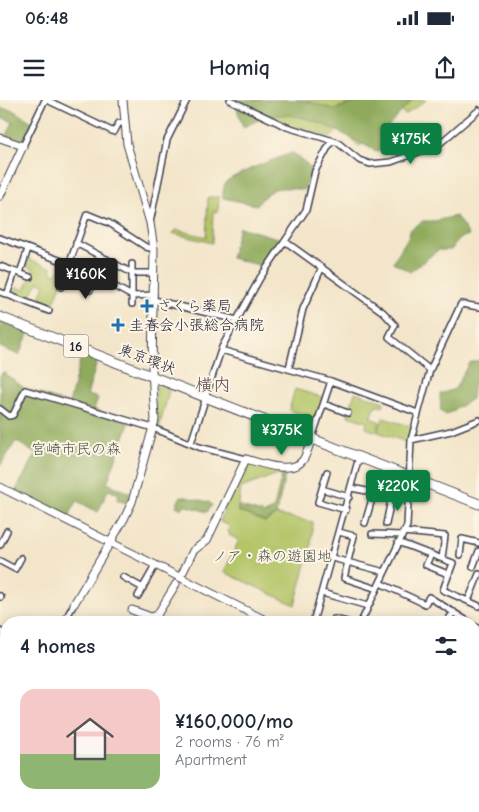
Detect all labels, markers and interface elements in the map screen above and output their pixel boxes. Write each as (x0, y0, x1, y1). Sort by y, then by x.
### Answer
text: 06:48 (25, 7, 68, 29)
icon: menu (20, 54, 48, 82)
icon: share (431, 54, 459, 82)
text: Homiq (209, 55, 270, 81)
pin: ¥175K (376, 122, 446, 165)
text: ¥175K (392, 130, 430, 148)
pin: ¥160K (51, 258, 121, 300)
text: ¥160K (66, 265, 106, 283)
place label: さくら薬局 (157, 297, 232, 315)
marker: さくら薬局 (141, 300, 153, 312)
place label: 圭春会小張総合病院 (129, 316, 264, 334)
marker: 圭春会小張総合病院 (111, 318, 125, 332)
road number: 16 (64, 335, 88, 358)
street label: 東京環状 (116, 340, 178, 378)
district label: 横内 (195, 375, 231, 396)
pin: ¥375K (247, 414, 317, 456)
text: ¥375K (262, 421, 302, 439)
park label: 宮崎市民の森 (31, 440, 121, 458)
pin: ¥220K (363, 470, 433, 512)
text: ¥220K (377, 477, 419, 495)
park label: ノア・森の遊園地 (212, 547, 332, 565)
icon: filters (432, 632, 460, 660)
text: 4 homes (20, 634, 95, 658)
icon: home (60, 709, 120, 769)
text: ¥160,000/mo (175, 709, 293, 733)
text: 2 rooms · 76 m² (175, 733, 284, 751)
text: Apartment (175, 751, 247, 769)

